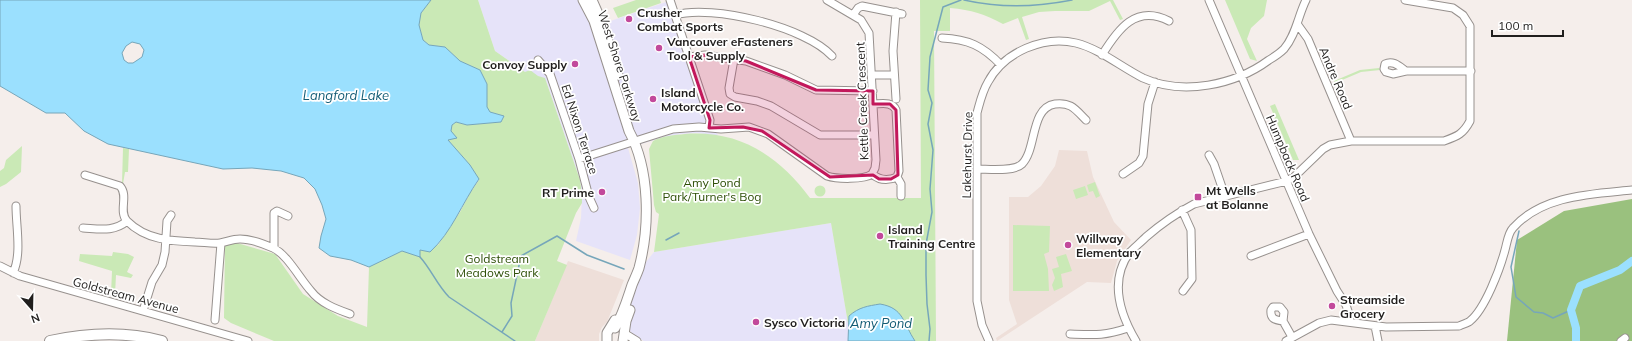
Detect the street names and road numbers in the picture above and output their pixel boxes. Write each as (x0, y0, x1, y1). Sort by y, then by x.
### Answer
street label: West Shore Parkway (595, 8, 645, 124)
street label: Kettle Creek Crescent (852, 42, 872, 160)
street label: Andre Road (1316, 44, 1356, 112)
street label: Ed Nixon Terrace (558, 82, 602, 176)
street label: Lakehurst Drive (959, 111, 975, 199)
street label: Humpback Road (1263, 112, 1313, 204)
street label: Goldstream Avenue (71, 274, 181, 316)

